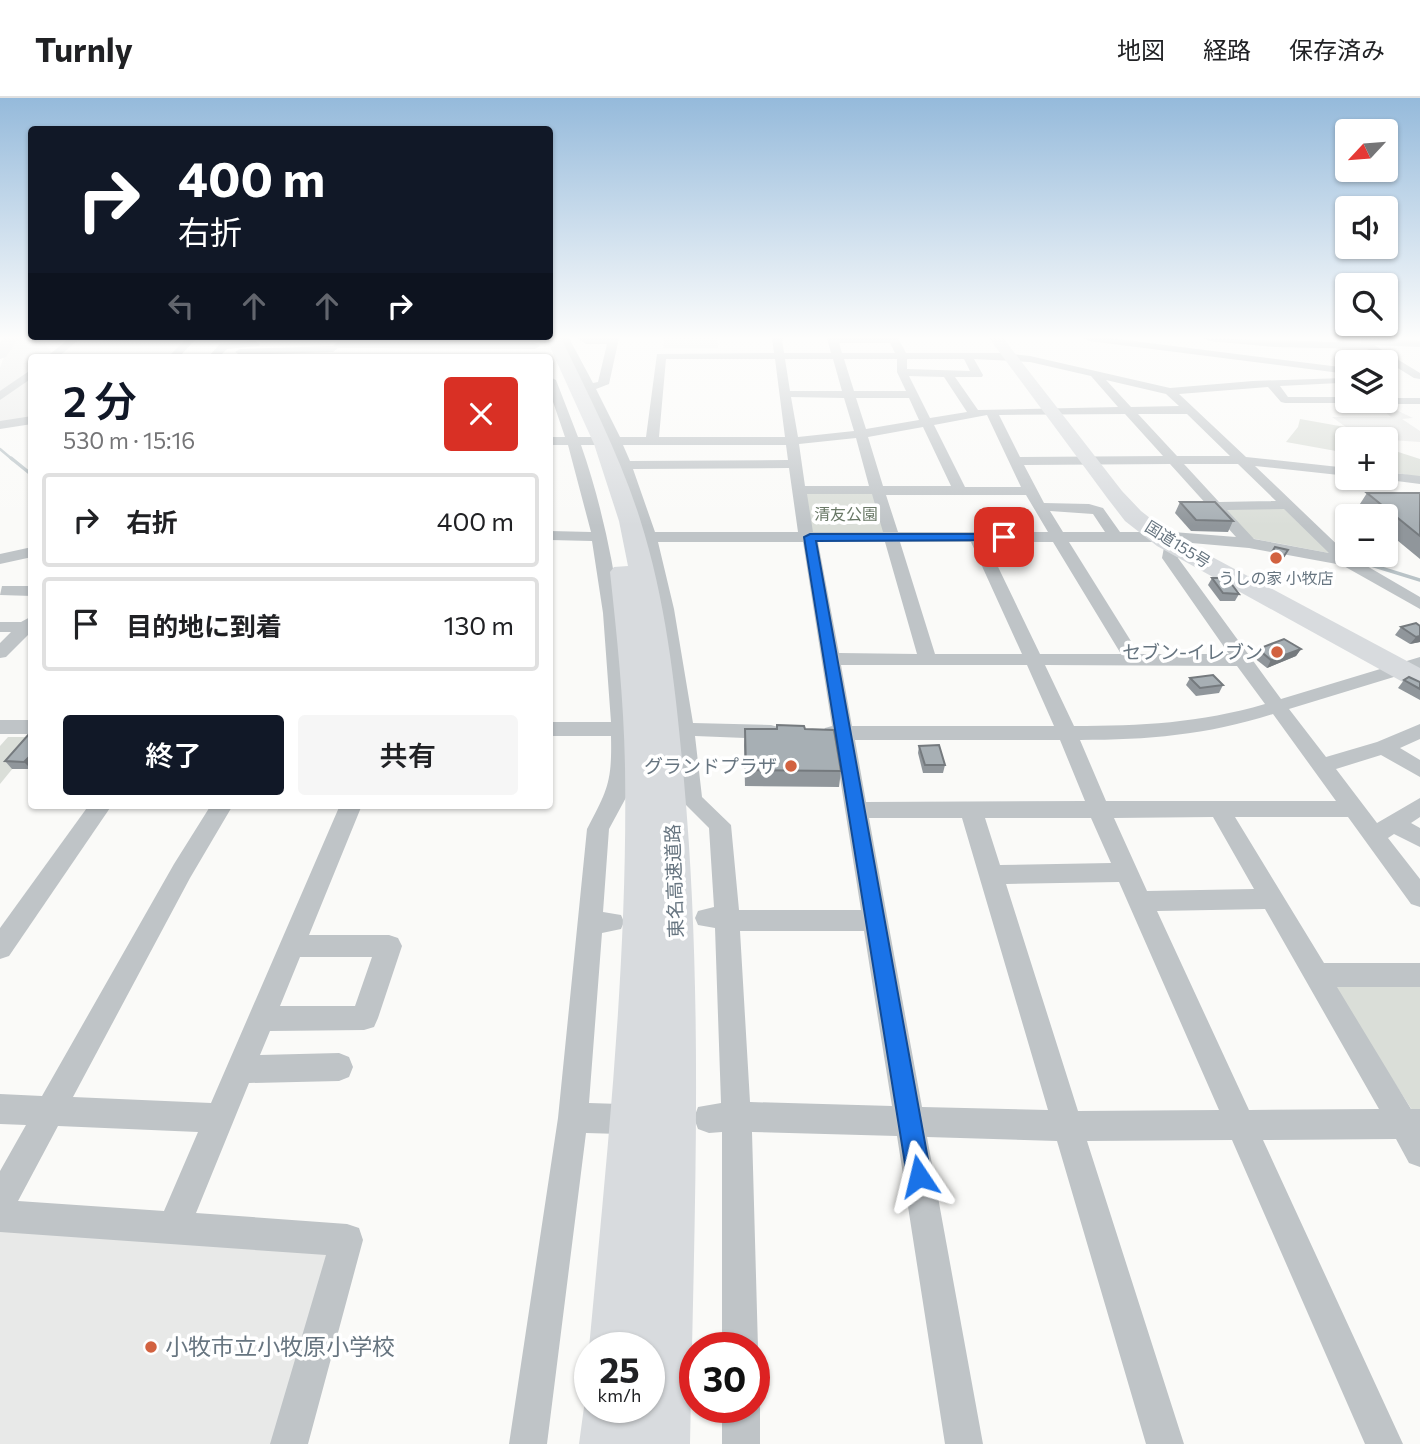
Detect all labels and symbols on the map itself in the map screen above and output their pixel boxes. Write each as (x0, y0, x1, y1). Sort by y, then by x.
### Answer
north arrow (1335, 119, 1398, 182)
park label: 清友公園 (814, 504, 878, 523)
pin (974, 507, 1034, 567)
street label: 国道155号 (1142, 516, 1214, 571)
marker: うしの家 小牧店 (1268, 550, 1284, 566)
place label: うしの家 小牧店 (1218, 568, 1334, 587)
place label: セブン-イレブン (1122, 640, 1263, 663)
marker: セブン-イレブン (1269, 644, 1285, 660)
place label: グランドプラザ (644, 754, 777, 777)
marker: グランドプラザ (783, 758, 799, 774)
street label: 東名高速道路 (660, 824, 687, 938)
position arrow (882, 1139, 956, 1213)
place label: 小牧市立小牧原小学校 (165, 1332, 395, 1360)
speed limit sign: 30 (679, 1332, 770, 1423)
marker: 小牧市立小牧原小学校 (143, 1339, 159, 1355)

